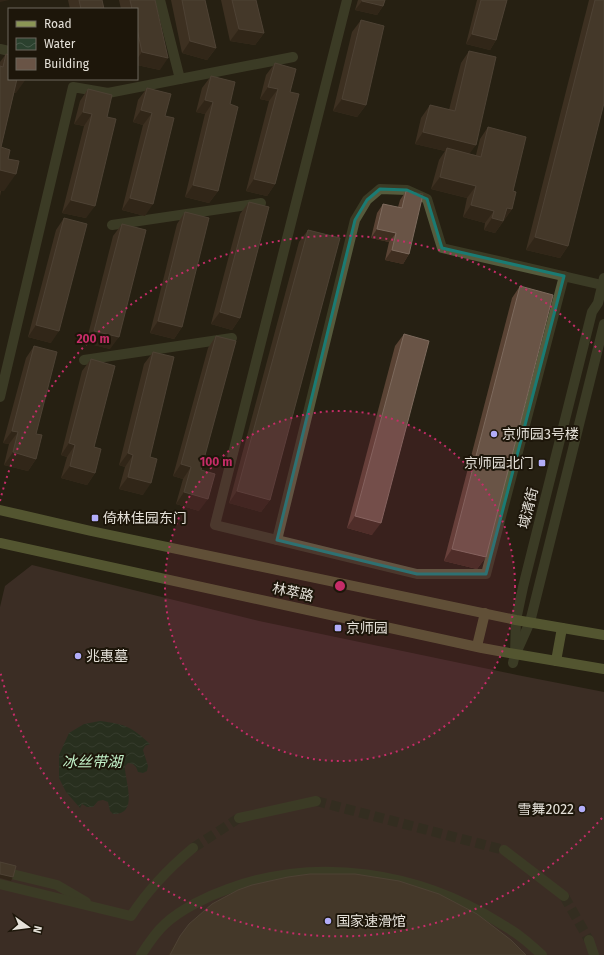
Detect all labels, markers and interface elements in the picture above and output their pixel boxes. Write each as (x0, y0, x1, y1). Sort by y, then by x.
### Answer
legend (8, 8, 138, 80)
text: Road (44, 17, 72, 31)
text: Water (44, 37, 76, 51)
text: Building (44, 57, 90, 71)
text: 200 m (76, 332, 110, 346)
place label: 京师园3号楼 (502, 426, 579, 443)
marker: 京师园3号楼 (489, 429, 499, 439)
text: 100 m (200, 455, 232, 469)
place label: 京师园北门 (464, 455, 534, 472)
marker: 京师园北门 (537, 458, 547, 468)
street label: 域清街 (515, 486, 542, 531)
place label: 倚林佳园东门 (103, 510, 187, 527)
marker: 倚林佳园东门 (90, 513, 100, 523)
centre of rings (333, 579, 347, 593)
street label: 林萃路 (271, 580, 315, 605)
place label: 京师园 (346, 620, 388, 637)
marker: 京师园 (333, 623, 343, 633)
place label: 兆惠墓 (86, 648, 128, 665)
marker: 兆惠墓 (73, 651, 83, 661)
water label: 冰丝带湖 (62, 753, 124, 771)
place label: 雪舞2022 (518, 801, 574, 818)
marker: 雪舞2022 (577, 804, 587, 814)
north arrow (8, 907, 48, 947)
place label: 国家速滑馆 (336, 913, 406, 930)
marker: 国家速滑馆 (323, 916, 333, 926)
text: N (30, 924, 44, 934)

